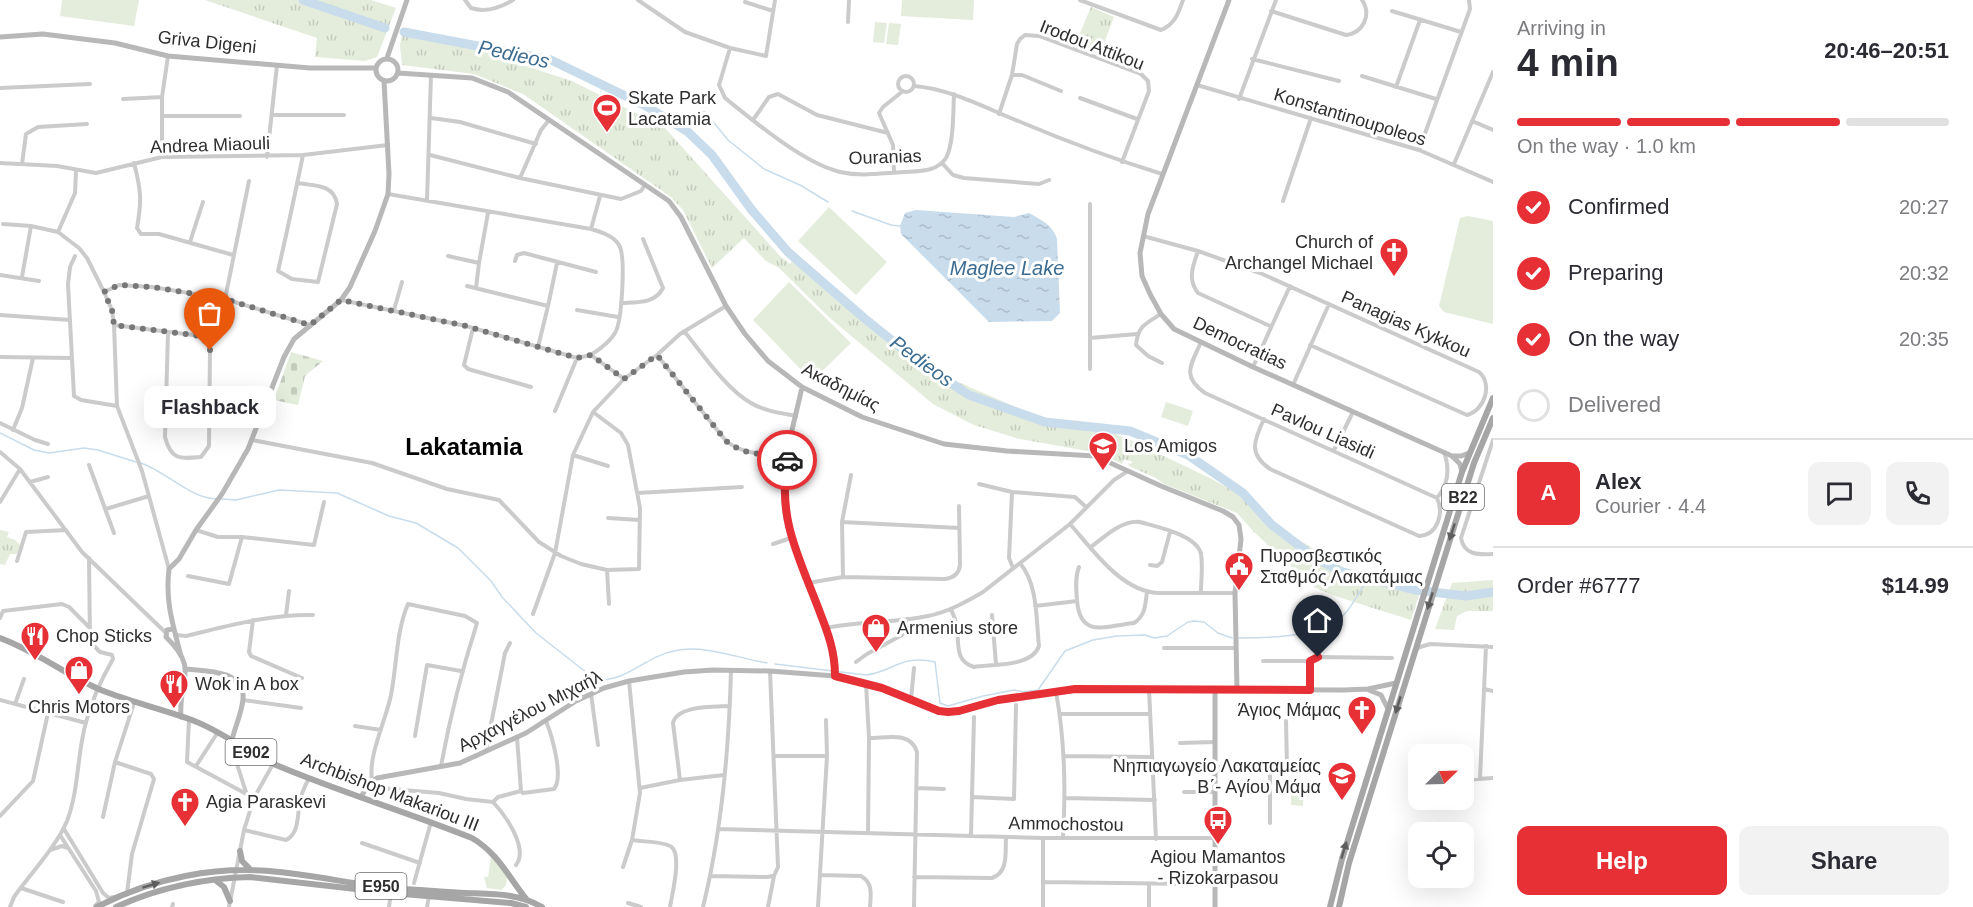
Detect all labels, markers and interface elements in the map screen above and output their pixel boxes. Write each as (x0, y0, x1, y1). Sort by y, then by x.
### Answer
street label: Irodou Attikou (1037, 16, 1147, 74)
text: Arriving in (1517, 17, 1606, 39)
street label: Griva Digeni (157, 27, 257, 57)
water label: Pedieos (476, 36, 552, 72)
text: 20:46–20:51 (1824, 38, 1949, 63)
text: 4 min (1517, 41, 1619, 84)
street label: Konstantinoupoleos (1271, 84, 1429, 150)
place label: Skate Park Lacatamia (628, 88, 717, 129)
sports icon: Skate Park Lacatamia (591, 92, 623, 134)
street label: Andrea Miaouli (150, 133, 270, 157)
text: On the way · 1.0 km (1517, 135, 1696, 157)
street label: Ouranias (848, 146, 922, 168)
icon: check (1517, 191, 1550, 224)
text: Confirmed (1568, 194, 1669, 219)
text: 20:27 (1899, 196, 1949, 218)
place label: Church of Archangel Michael (1225, 232, 1374, 273)
church icon: Church of Archangel Michael (1378, 236, 1410, 278)
water label: Maglee Lake (950, 257, 1064, 279)
icon: check (1517, 257, 1550, 290)
text: Preparing (1568, 260, 1663, 285)
text: 20:32 (1899, 262, 1949, 284)
street label: Panagias Kykkou (1338, 287, 1474, 361)
pin (184, 288, 235, 350)
icon: bag (193, 297, 226, 330)
street label: Democratias (1190, 313, 1290, 373)
icon: check (1517, 323, 1550, 356)
text: On the way (1568, 326, 1679, 351)
text: 20:35 (1899, 328, 1949, 350)
water label: Pedieos (886, 331, 958, 391)
street label: Ακαδημίας (799, 359, 884, 415)
callout: Flashback (144, 386, 276, 428)
text: Delivered (1568, 392, 1661, 417)
text: Flashback (161, 396, 259, 418)
street label: Pavlou Liasidi (1268, 399, 1378, 463)
courier (757, 430, 817, 490)
school or university icon: Los Amigos (1087, 430, 1119, 472)
district label: Lakatamia (405, 433, 523, 460)
place label: Los Amigos (1124, 436, 1217, 456)
icon: car (771, 444, 804, 477)
button: chat (1808, 462, 1871, 525)
button: phone (1886, 462, 1949, 525)
text: Alex (1595, 469, 1641, 494)
text: A (1541, 480, 1556, 505)
road number: B22 (1442, 484, 1484, 510)
text: Courier · 4.4 (1595, 495, 1706, 517)
one-way arrow (1447, 523, 1456, 541)
place label: Πυροσβεστικός Σταθμός Λακατάμιας (1260, 546, 1423, 587)
public building icon: Πυροσβεστικός Σταθμός Λακατάμιας (1223, 550, 1255, 592)
text: Order #6777 (1517, 573, 1641, 598)
text: $14.99 (1882, 573, 1949, 598)
one-way arrow (1425, 592, 1435, 610)
pin (1292, 595, 1343, 657)
icon: home (1301, 604, 1334, 637)
shop icon: Armenius store (860, 612, 892, 654)
place label: Armenius store (897, 618, 1018, 638)
restaurant icon: Chop Sticks (19, 620, 51, 662)
place label: Chop Sticks (56, 626, 152, 646)
shop icon: Chris Motors (63, 654, 95, 696)
street label: Αρχαγγέλου Μιχαήλ (455, 666, 605, 756)
restaurant icon: Wok in A box (158, 668, 190, 710)
place label: Wok in A box (195, 674, 299, 694)
church icon: Άγιος Μάμας (1346, 694, 1378, 736)
one-way arrow (1393, 696, 1402, 714)
place label: Chris Motors (28, 697, 130, 717)
place label: Άγιος Μάμας (1238, 700, 1341, 720)
road number: E902 (226, 739, 276, 765)
north arrow (1408, 744, 1474, 810)
map controls (1408, 744, 1474, 888)
street label: Archbishop Makariou III (298, 749, 482, 835)
place label: Νηπιαγωγείο Λακαταμείας Β΄- Αγίου Μάμα (1113, 756, 1321, 797)
school or university icon: Νηπιαγωγείο Λακαταμείας Β΄- Αγίου Μάμα (1326, 760, 1358, 802)
church icon: Agia Paraskevi (169, 786, 201, 828)
place label: Agia Paraskevi (206, 792, 326, 812)
bus stop icon: Agiou Mamantos - Rizokarpasou (1202, 804, 1234, 846)
street label: Ammochostou (1008, 813, 1124, 835)
button: locate (1408, 822, 1474, 888)
button: Help (1517, 826, 1727, 895)
button: Share (1739, 826, 1949, 895)
one-way arrow (1340, 841, 1349, 859)
place label: Agiou Mamantos - Rizokarpasou (1150, 847, 1286, 888)
road number: E950 (356, 873, 406, 899)
one-way arrow (142, 880, 160, 889)

